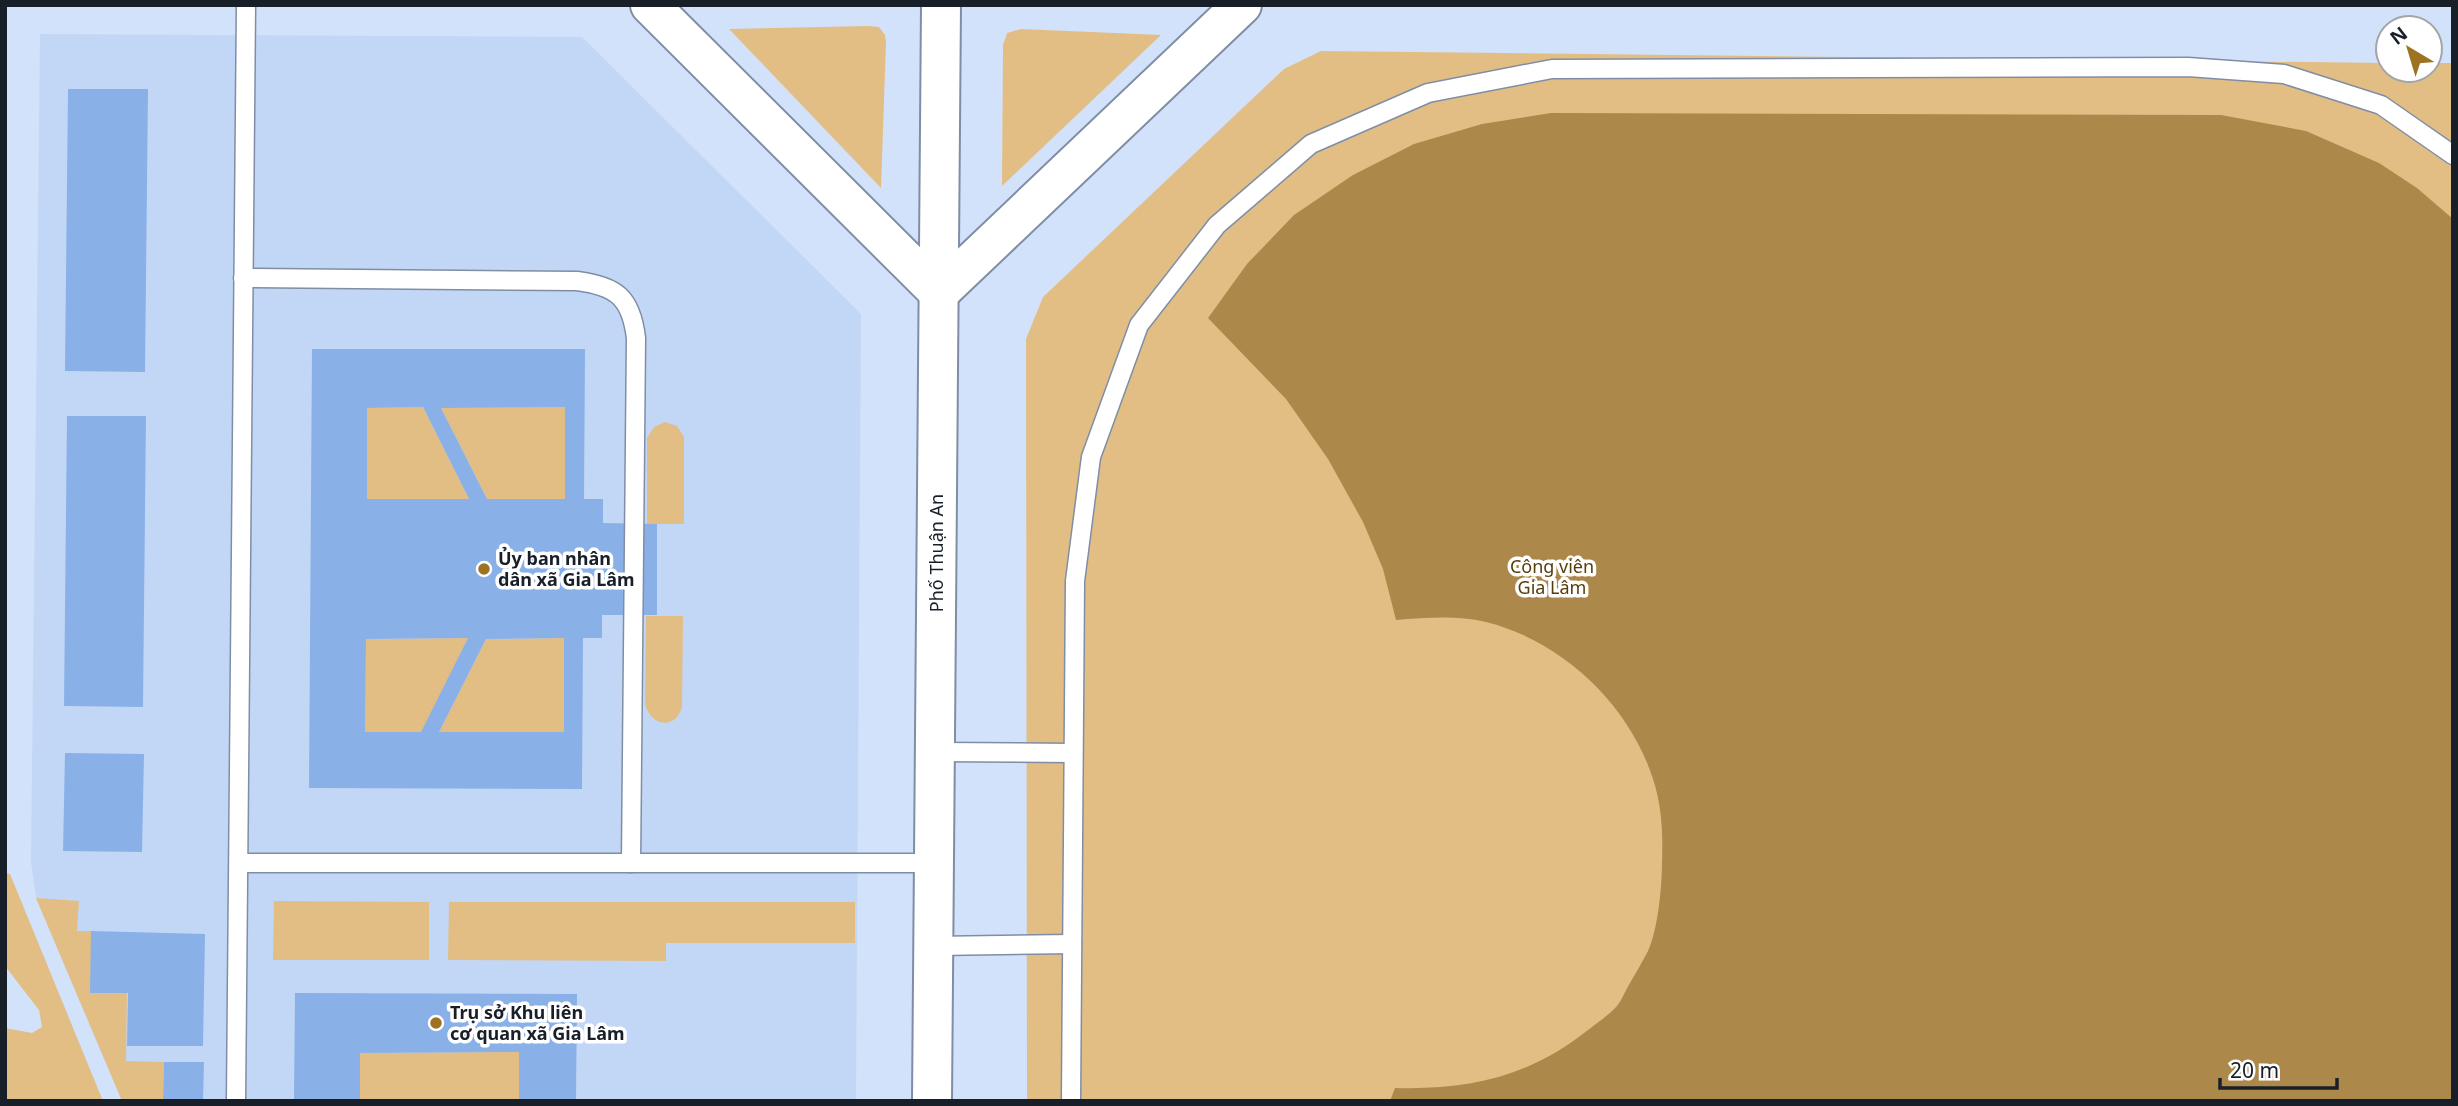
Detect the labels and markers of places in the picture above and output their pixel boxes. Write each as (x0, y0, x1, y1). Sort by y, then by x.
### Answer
place label: Ủy ban nhân dân xã Gia Lâm (498, 546, 635, 591)
marker: Ủy ban nhân dân xã Gia Lâm (476, 561, 492, 577)
place label: Trụ sở Khu liên cơ quan xã Gia Lâm (450, 1000, 625, 1045)
marker: Trụ sở Khu liên cơ quan xã Gia Lâm (428, 1015, 444, 1031)

